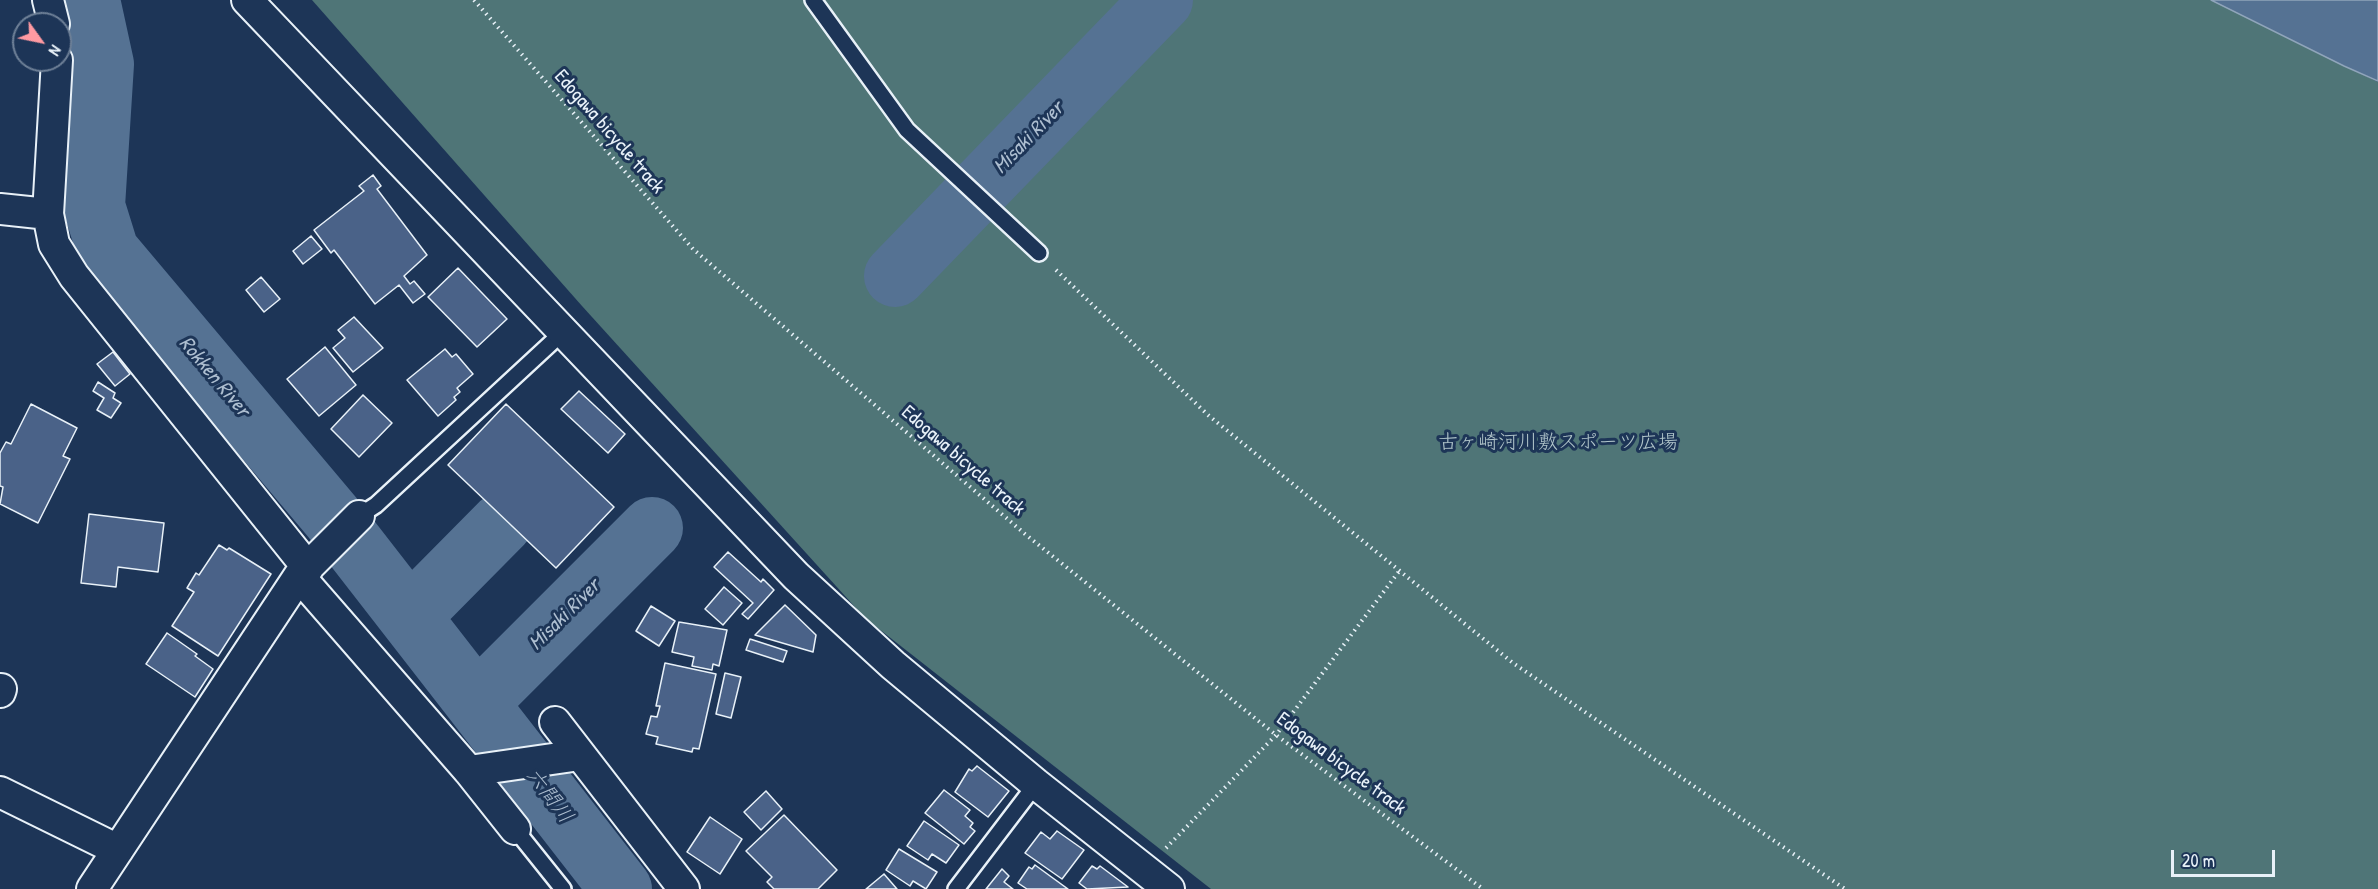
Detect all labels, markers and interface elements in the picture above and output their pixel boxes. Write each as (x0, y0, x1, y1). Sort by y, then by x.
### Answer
north arrow (12, 12, 72, 72)
text: N (44, 41, 67, 60)
street label: Edogawa bicycle track (549, 65, 669, 199)
water label: Misaki River (988, 97, 1070, 179)
water label: Rokken River (173, 332, 255, 422)
street label: Edogawa bicycle track (896, 401, 1030, 521)
park label: 古ヶ崎河川敷スポーツ広場 (1438, 431, 1678, 455)
water label: Misaki River (524, 574, 606, 656)
street label: Edogawa bicycle track (1271, 707, 1411, 821)
water label: 六間川 (520, 763, 578, 829)
scale bar (2174, 838, 2278, 876)
text: 20 m (2182, 848, 2215, 873)

